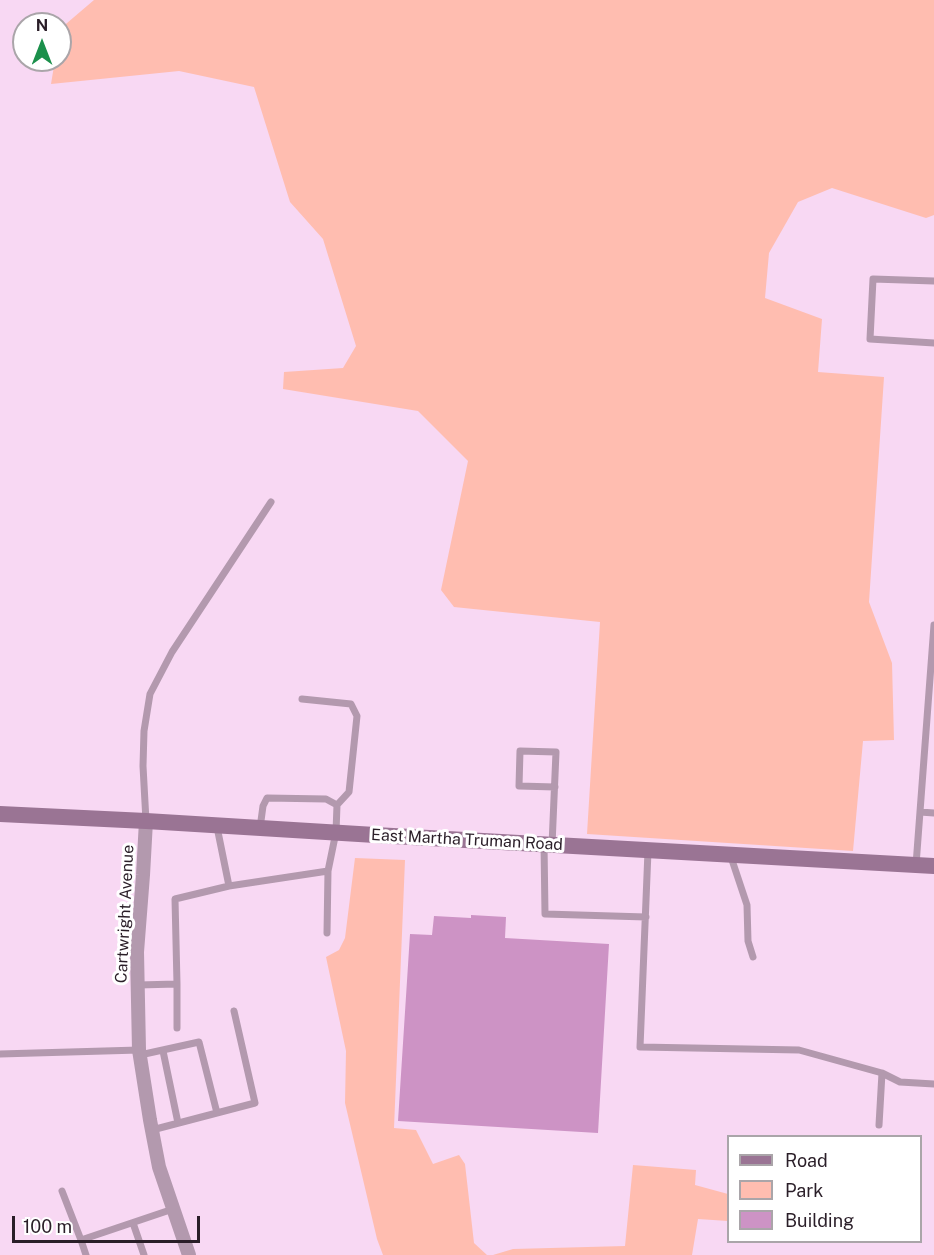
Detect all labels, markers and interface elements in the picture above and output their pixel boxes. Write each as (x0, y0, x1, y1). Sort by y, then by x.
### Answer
north arrow (12, 12, 72, 72)
text: N (36, 16, 48, 35)
street label: East Martha Truman Road (371, 825, 563, 855)
street label: Cartwright Avenue (112, 844, 138, 984)
legend (727, 1135, 922, 1243)
text: Road (785, 1150, 828, 1171)
text: Park (785, 1180, 823, 1201)
scale bar (15, 1204, 202, 1242)
text: Building (785, 1210, 854, 1231)
text: 100 m (23, 1216, 72, 1237)

